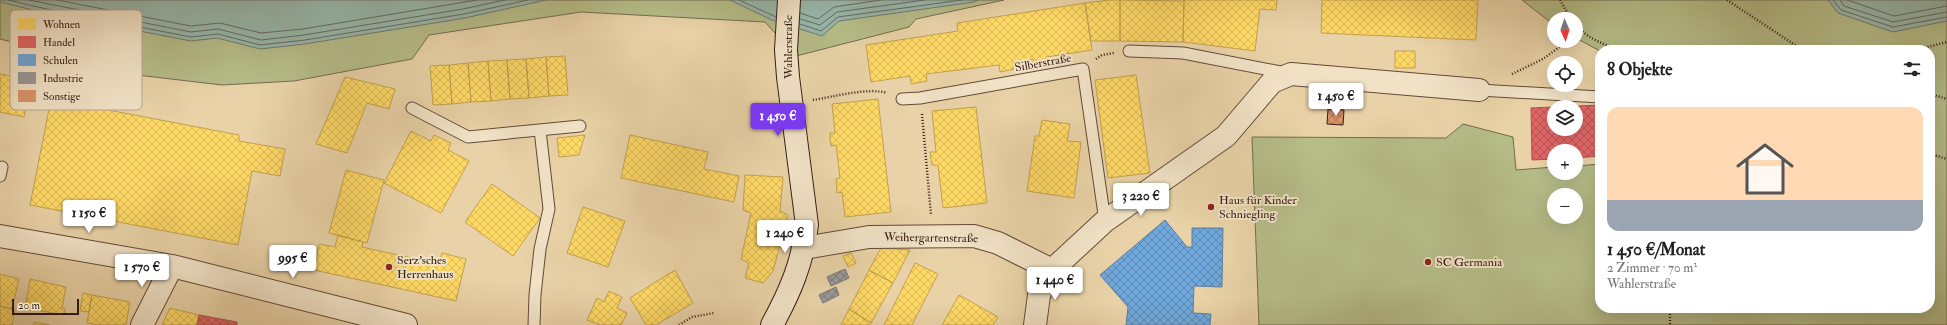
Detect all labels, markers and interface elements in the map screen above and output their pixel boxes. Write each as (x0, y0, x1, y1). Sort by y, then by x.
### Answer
legend (10, 10, 142, 110)
north arrow (1547, 12, 1583, 48)
map controls (1547, 12, 1583, 224)
street label: Wahlerstraße (781, 15, 796, 80)
text: Wohnen (42, 18, 80, 31)
text: Handel (43, 36, 75, 49)
street label: Silberstraße (1014, 51, 1072, 75)
text: Schulen (43, 54, 78, 67)
button: locate (1547, 56, 1583, 92)
icon: filters (1901, 58, 1923, 80)
text: 8 Objekte (1607, 59, 1672, 80)
text: Industrie (43, 72, 84, 85)
pin: 1 450 € (1299, 83, 1373, 117)
text: 1 450 € (1318, 88, 1355, 104)
text: Sonstige (43, 90, 81, 103)
button: layers (1547, 100, 1583, 136)
pin: 1 450 € (741, 103, 815, 137)
text: 1 450 € (760, 108, 797, 124)
icon: home (1729, 133, 1801, 205)
button: + (1547, 144, 1583, 180)
pin: 3 220 € (1104, 183, 1178, 217)
text: 3 220 € (1122, 188, 1160, 204)
button: − (1547, 188, 1583, 224)
place label: Haus für Kinder Schniegling (1219, 193, 1297, 222)
pin: 1 150 € (52, 200, 126, 234)
marker: Haus für Kinder Schniegling (1206, 202, 1216, 212)
text: 1 150 € (72, 205, 106, 221)
pin: 1 240 € (748, 220, 822, 254)
text: 1 240 € (766, 225, 804, 241)
street label: Weihergartenstraße (883, 230, 978, 246)
text: 1 450 €/Monat (1607, 239, 1705, 260)
pin: 995 € (265, 245, 321, 279)
text: 995 € (278, 250, 308, 266)
place label: Serz’sches Herrenhaus (397, 253, 453, 282)
pin: 1 570 € (105, 254, 179, 288)
place label: SC Germania (1436, 255, 1503, 270)
marker: SC Germania (1423, 257, 1433, 267)
text: 1 570 € (124, 259, 160, 275)
text: 2 Zimmer · 70 m² (1607, 260, 1697, 276)
marker: Serz’sches Herrenhaus (384, 262, 394, 272)
pin: 1 440 € (1018, 267, 1092, 301)
text: 1 440 € (1036, 272, 1074, 288)
text: Wahlerstraße (1607, 276, 1676, 292)
scale bar (12, 297, 79, 316)
text: 20 m (18, 299, 40, 312)

